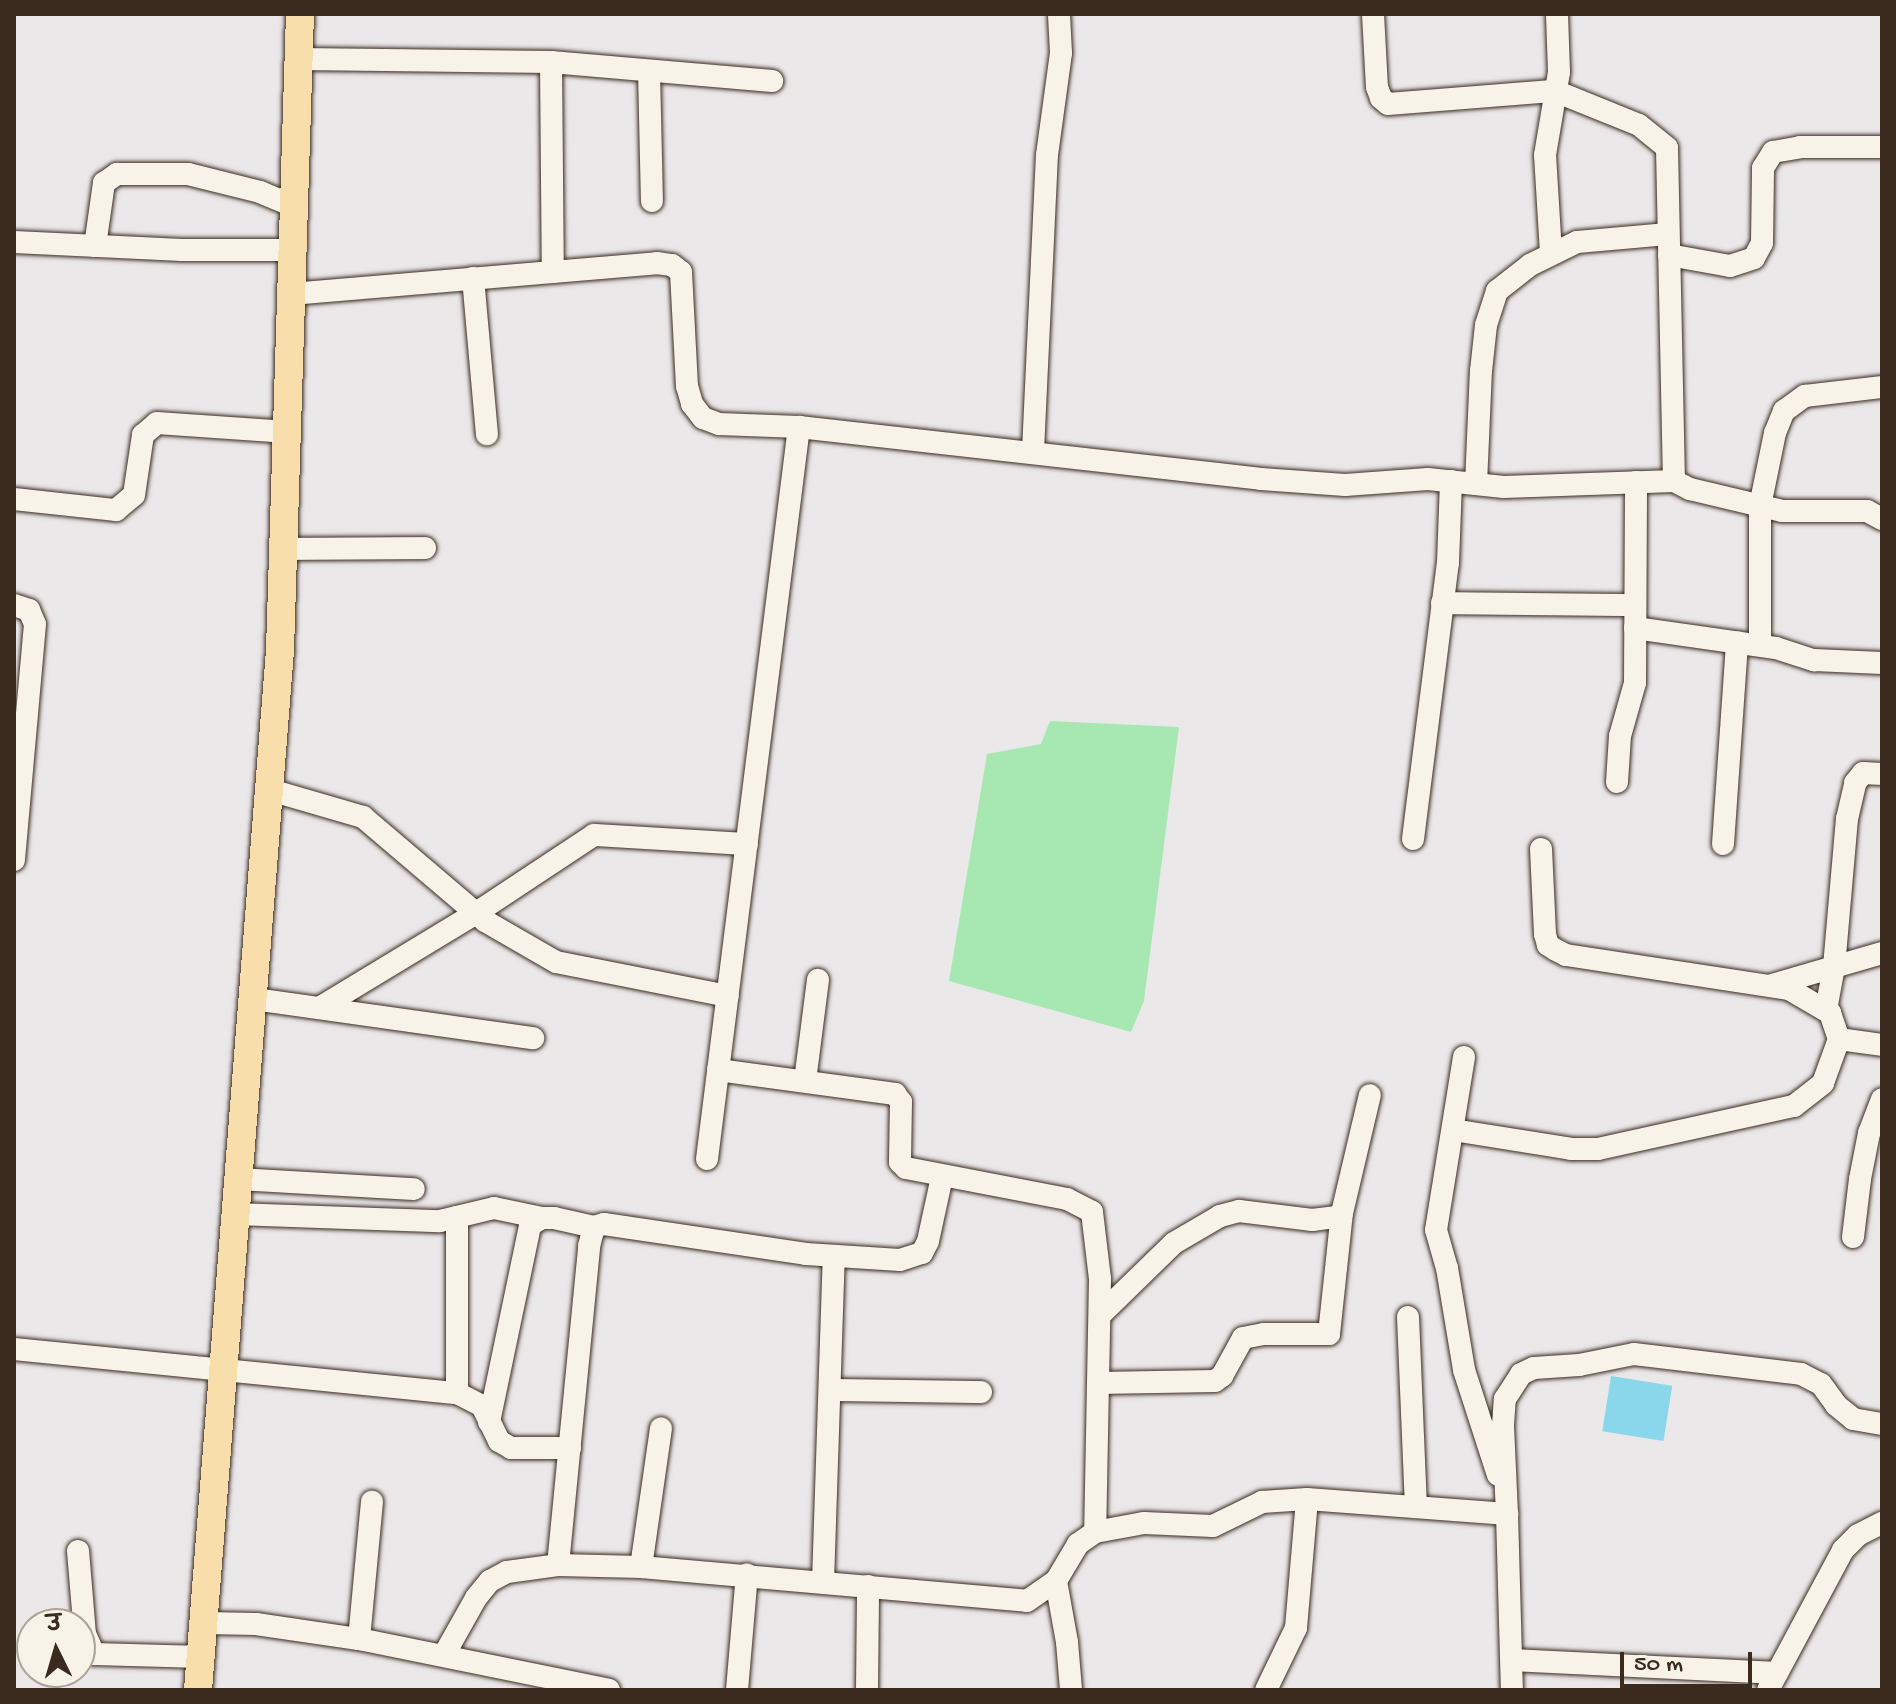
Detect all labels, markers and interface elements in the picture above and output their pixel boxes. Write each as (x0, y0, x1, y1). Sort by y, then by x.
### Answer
north arrow (16, 1608, 96, 1688)
text: उ (46, 1612, 63, 1640)
scale bar (1624, 1636, 1756, 1686)
text: 50 m (1634, 1651, 1683, 1680)

